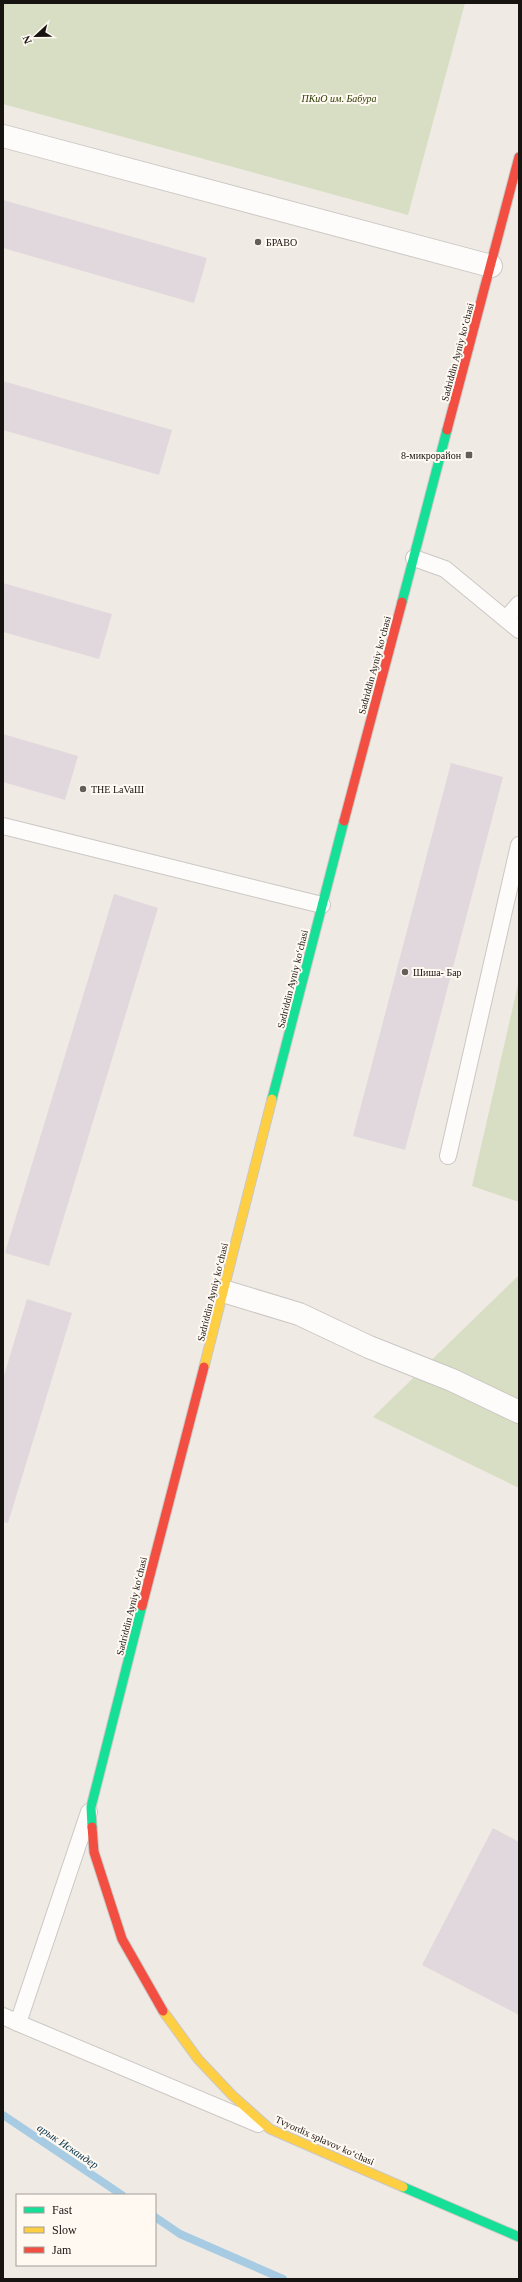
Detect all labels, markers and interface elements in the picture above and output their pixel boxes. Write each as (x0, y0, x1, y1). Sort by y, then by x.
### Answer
north arrow (16, 16, 56, 56)
text: N (20, 34, 34, 46)
park label: ПКиО им. Бабура (300, 93, 377, 104)
marker: БРАВО (253, 237, 263, 247)
place label: БРАВО (266, 237, 297, 248)
street label: Sadriddin Ayniy ko‘chasi (439, 302, 476, 402)
place label: 8-микрорайон (401, 450, 462, 461)
marker: 8-микрорайон (464, 450, 474, 460)
street label: Sadriddin Ayniy ko‘chasi (356, 615, 393, 715)
marker: THE LaVaШ (78, 784, 88, 794)
place label: THE LaVaШ (91, 784, 144, 795)
street label: Sadriddin Ayniy ko‘chasi (275, 928, 310, 1030)
marker: Шиша- Бар (400, 967, 410, 977)
place label: Шиша- Бар (413, 967, 462, 978)
street label: Sadriddin Ayniy ko‘chasi (195, 1241, 230, 1343)
street label: Sadriddin Ayniy ko‘chasi (114, 1555, 149, 1657)
street label: Tvyordix splavov ko‘chasi (274, 2114, 376, 2167)
water label: арык Искандер (35, 2121, 101, 2171)
legend (16, 2194, 156, 2266)
text: Fast (52, 2203, 73, 2217)
text: Slow (52, 2223, 77, 2237)
text: Jam (52, 2243, 72, 2257)

